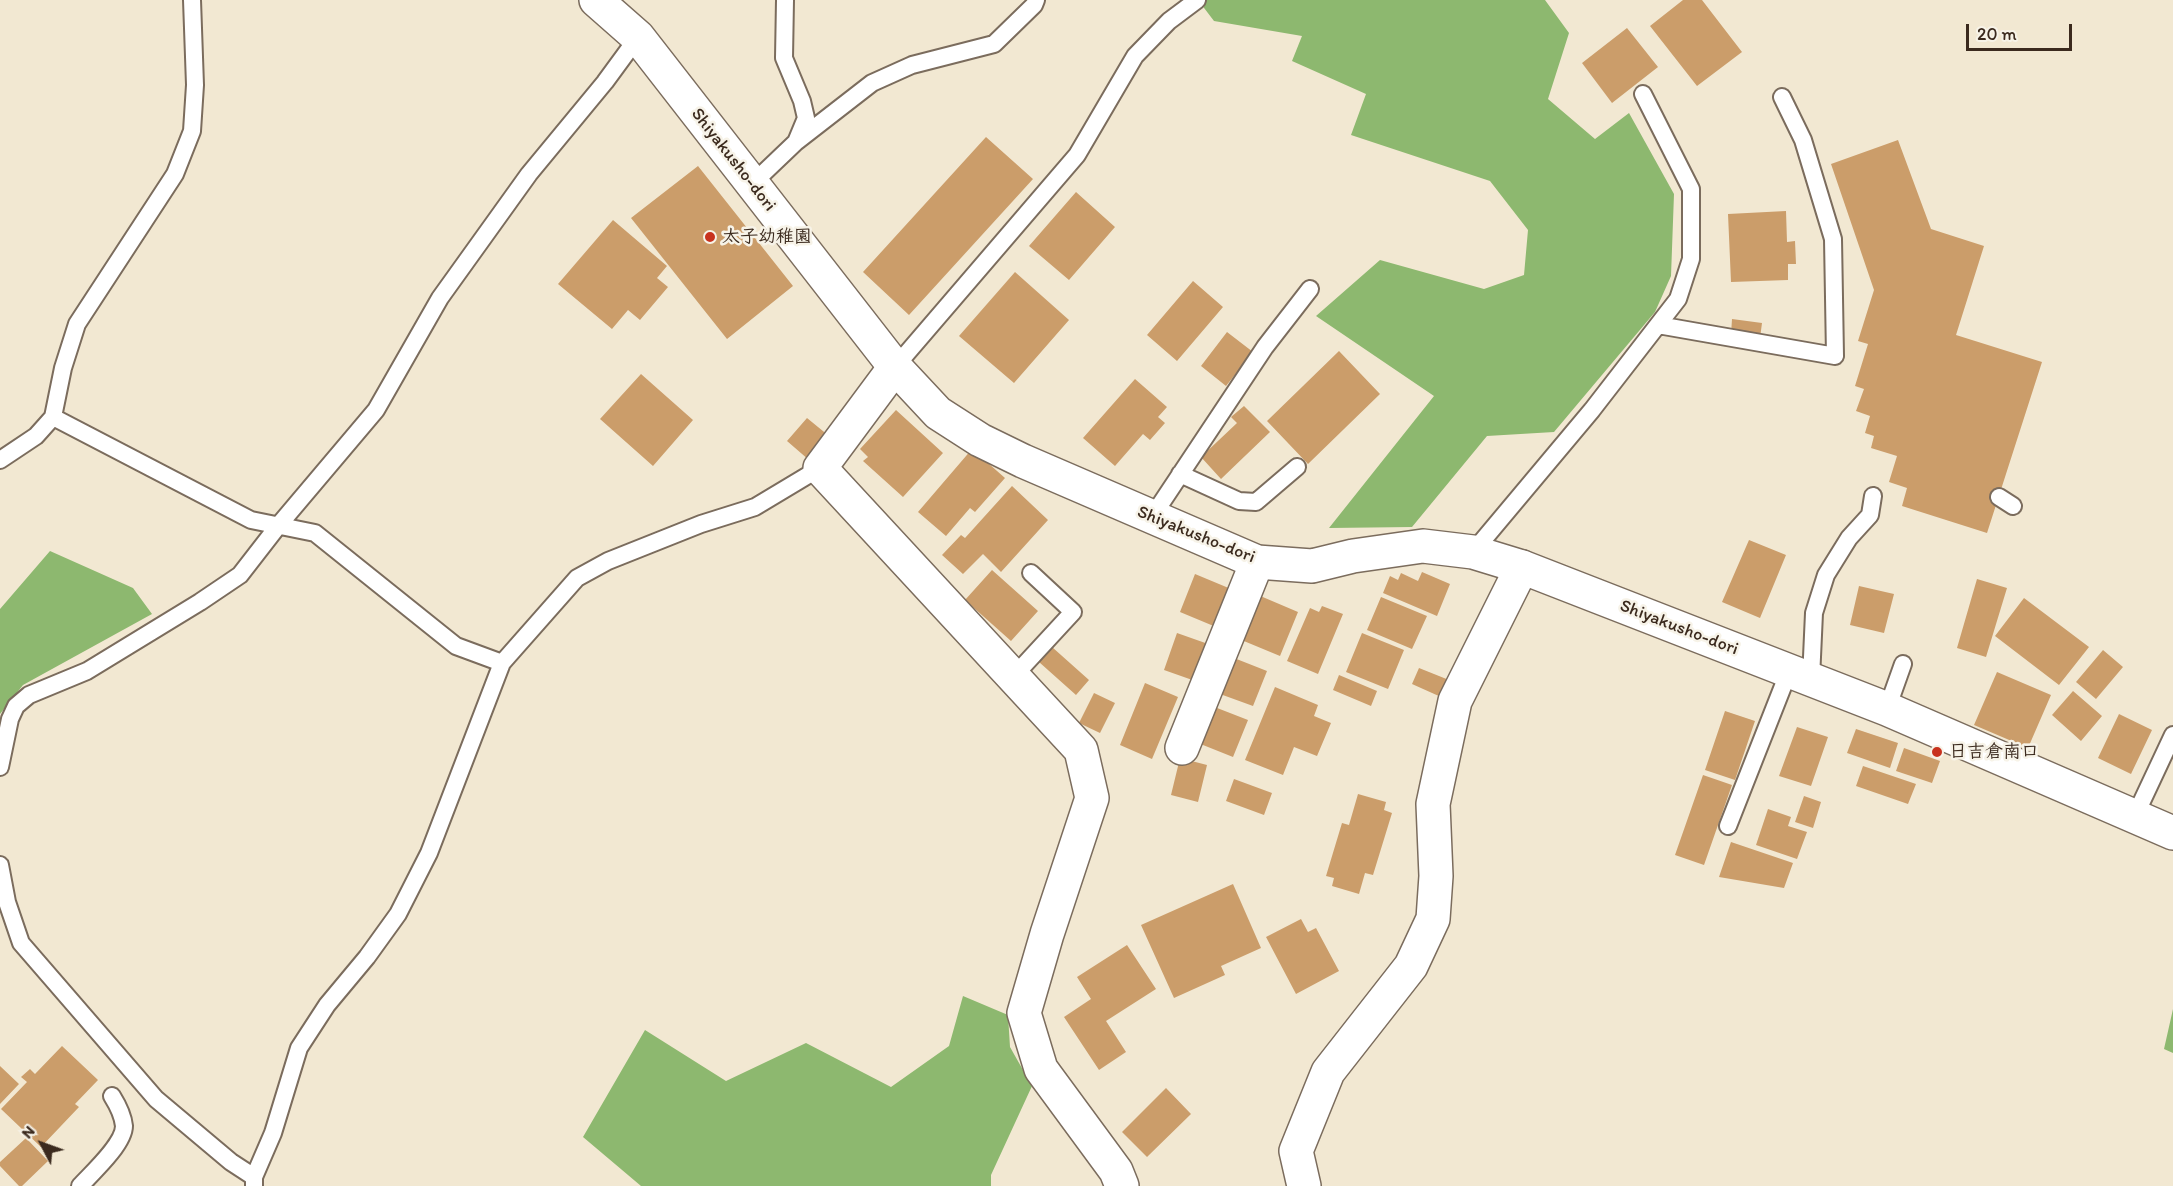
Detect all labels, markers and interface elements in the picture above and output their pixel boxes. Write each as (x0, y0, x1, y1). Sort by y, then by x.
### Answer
scale bar (1969, 12, 2076, 50)
text: 20 m (1977, 23, 2017, 45)
street label: Shiyakusho-dori (686, 104, 780, 216)
place label: 太子幼稚園 (722, 226, 812, 248)
marker: 太子幼稚園 (703, 230, 717, 244)
street label: Shiyakusho-dori (1134, 502, 1258, 568)
street label: Shiyakusho-dori (1617, 595, 1741, 661)
place label: 日吉倉南口 (1949, 741, 2039, 763)
marker: 日吉倉南口 (1930, 745, 1944, 759)
north arrow (12, 1114, 72, 1174)
text: N (17, 1122, 39, 1142)

